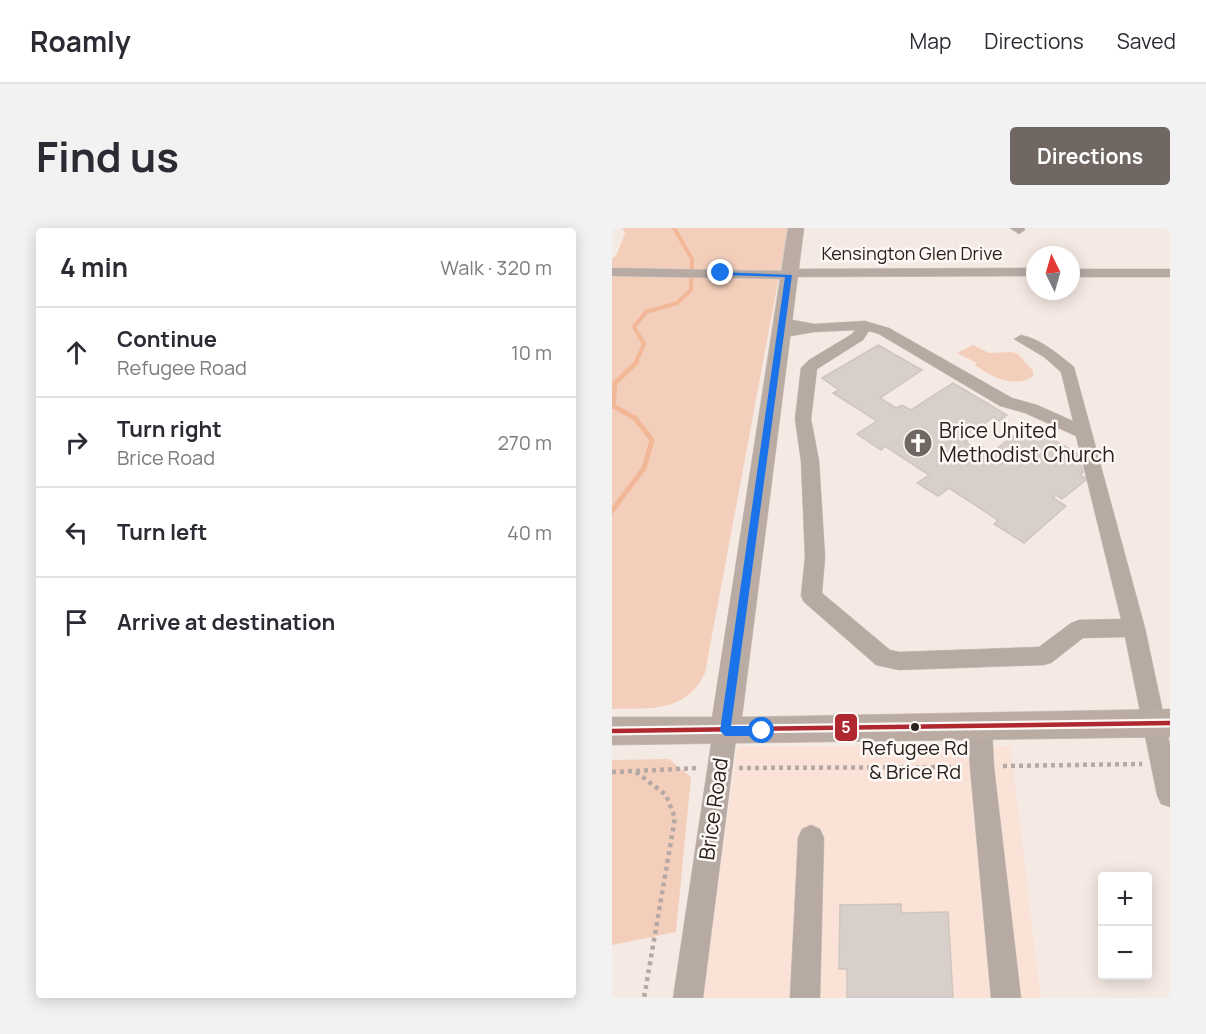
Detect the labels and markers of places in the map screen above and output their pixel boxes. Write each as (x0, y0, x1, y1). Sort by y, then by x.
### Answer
place label: Brice United Methodist Church (939, 416, 1115, 468)
church icon: Brice United Methodist Church (902, 427, 934, 459)
marker: Refugee Rd & Brice Rd (909, 721, 921, 733)
place label: Refugee Rd & Brice Rd (862, 734, 968, 785)

